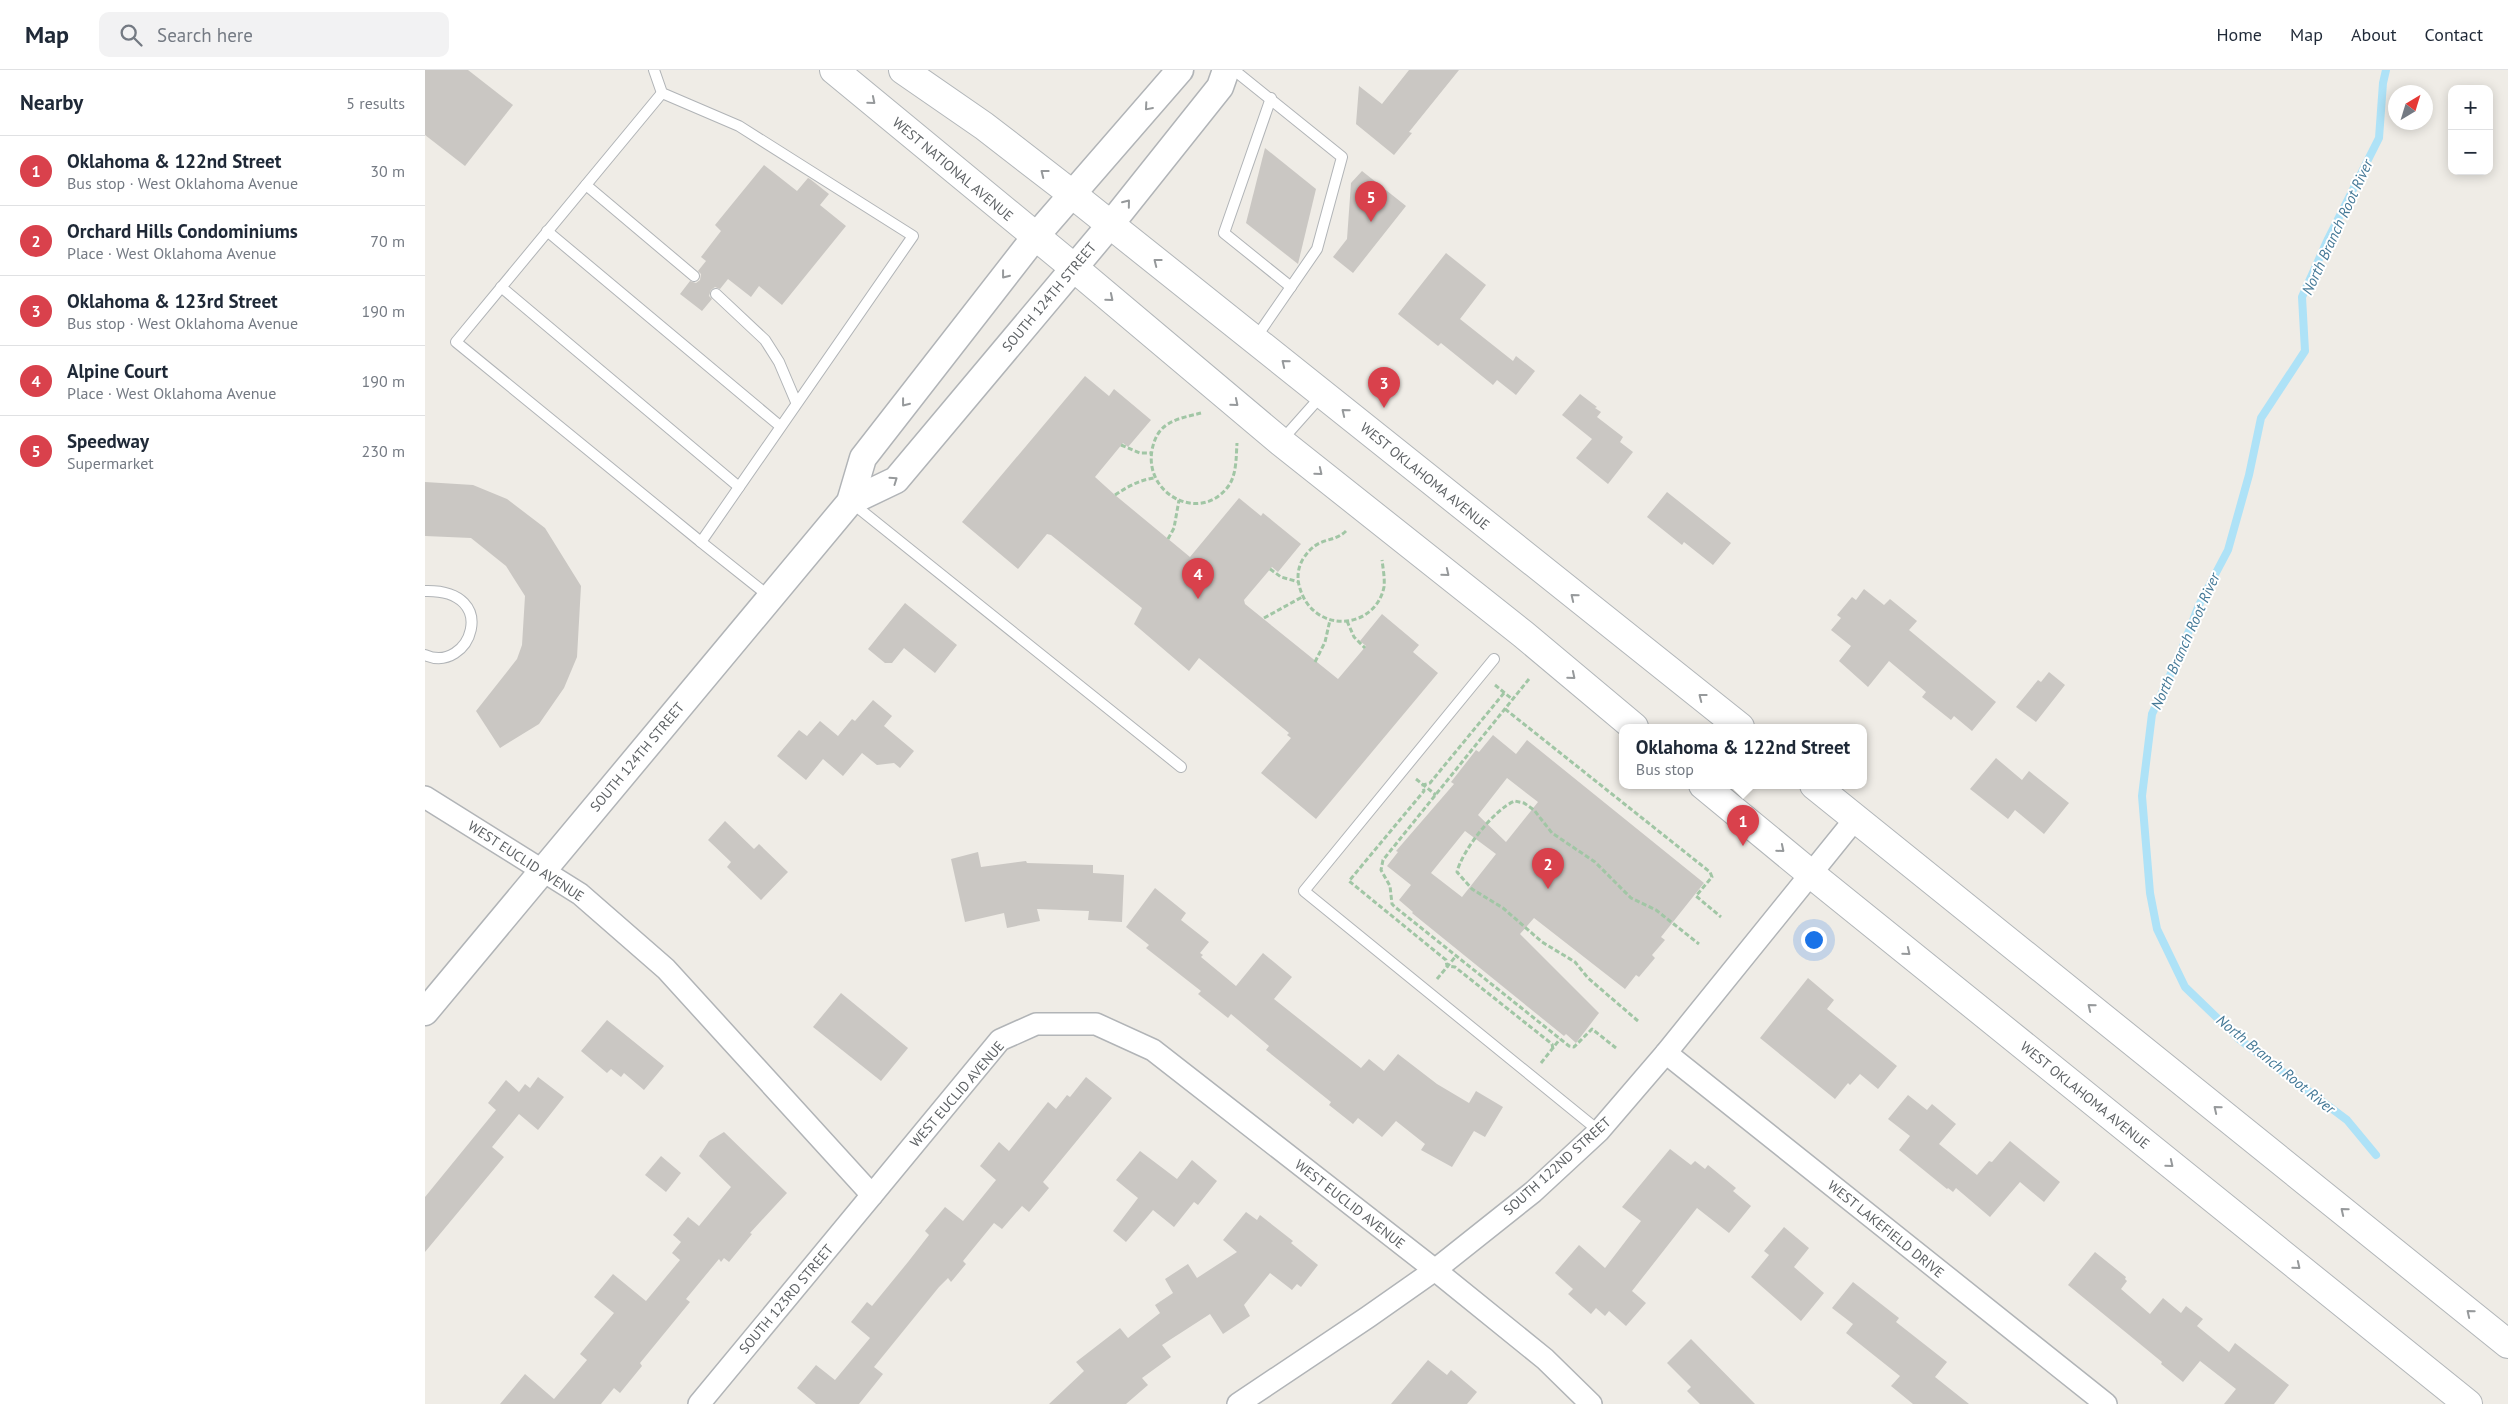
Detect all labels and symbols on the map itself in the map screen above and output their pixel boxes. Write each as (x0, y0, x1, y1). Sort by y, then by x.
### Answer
north arrow (2388, 85, 2433, 130)
one-way arrow (866, 95, 875, 104)
one-way arrow (1145, 101, 1154, 110)
street label: WEST NATIONAL AVENUE (889, 113, 1017, 225)
water label: North Branch Root River (2297, 155, 2377, 298)
one-way arrow (1041, 170, 1050, 178)
pin: 5 (1355, 181, 1387, 222)
one-way arrow (1122, 200, 1130, 209)
street label: SOUTH 124TH STREET (998, 238, 1100, 355)
one-way arrow (1154, 260, 1163, 268)
one-way arrow (1003, 269, 1011, 278)
one-way arrow (1105, 292, 1114, 301)
one-way arrow (1281, 360, 1290, 369)
pin: 3 (1368, 367, 1400, 408)
one-way arrow (903, 397, 911, 406)
one-way arrow (1229, 397, 1238, 406)
one-way arrow (1342, 409, 1351, 417)
street label: WEST OKLAHOMA AVENUE (1357, 418, 1493, 534)
one-way arrow (1313, 467, 1322, 475)
one-way arrow (888, 477, 898, 486)
pin: 4 (1182, 558, 1214, 599)
one-way arrow (1440, 568, 1449, 576)
water label: North Branch Root River (2146, 569, 2224, 712)
one-way arrow (1571, 594, 1580, 602)
one-way arrow (1567, 670, 1576, 679)
one-way arrow (1699, 695, 1708, 703)
street label: SOUTH 124TH STREET (586, 698, 688, 815)
pin: 1 (1727, 805, 1759, 846)
street label: WEST EUCLID AVENUE (465, 817, 587, 905)
one-way arrow (1776, 844, 1785, 853)
pin: 2 (1532, 848, 1564, 889)
your location (1801, 927, 1827, 953)
one-way arrow (1902, 946, 1911, 955)
one-way arrow (2087, 1004, 2096, 1013)
water label: North Branch Root River (2213, 1010, 2340, 1118)
street label: WEST EUCLID AVENUE (906, 1037, 1008, 1151)
street label: WEST OKLAHOMA AVENUE (2017, 1037, 2153, 1153)
one-way arrow (2214, 1107, 2223, 1115)
street label: SOUTH 122ND STREET (1499, 1113, 1615, 1219)
street label: WEST EUCLID AVENUE (1291, 1155, 1409, 1253)
one-way arrow (2164, 1158, 2173, 1166)
street label: WEST LAKEFIELD DRIVE (1824, 1176, 1948, 1282)
one-way arrow (2340, 1208, 2349, 1217)
street label: SOUTH 123RD STREET (735, 1240, 837, 1357)
one-way arrow (2291, 1260, 2300, 1269)
one-way arrow (2467, 1311, 2476, 1319)

